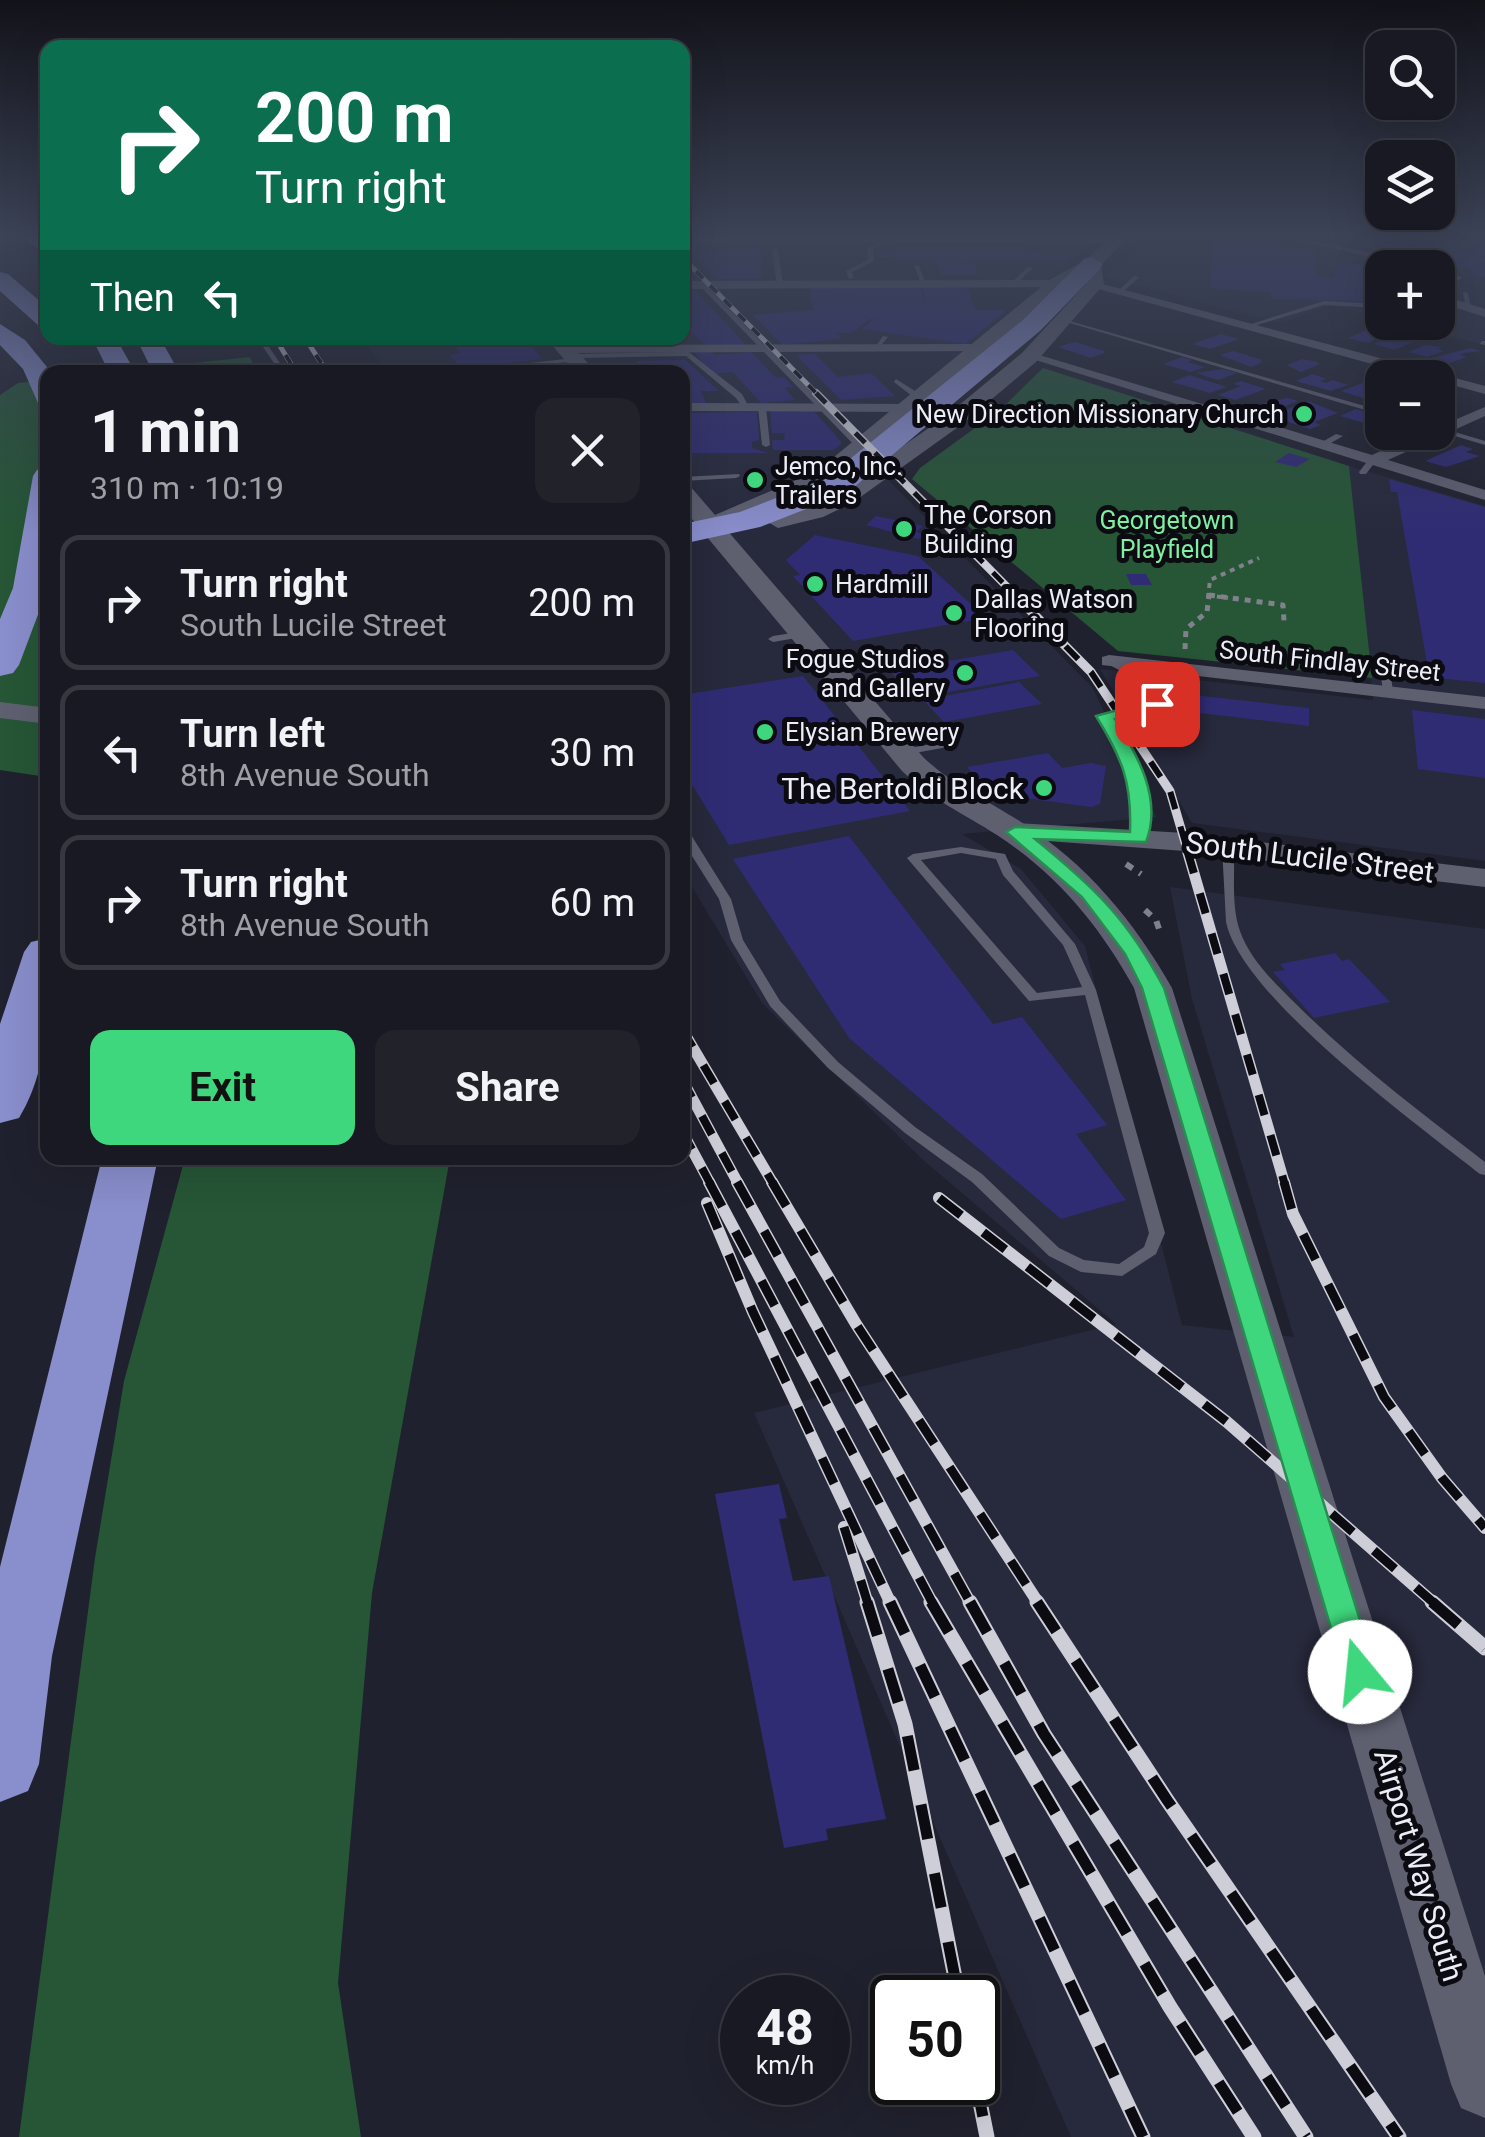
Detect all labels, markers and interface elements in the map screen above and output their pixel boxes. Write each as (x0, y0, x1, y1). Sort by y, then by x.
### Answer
map controls (1365, 30, 1455, 450)
button: search (1365, 30, 1455, 120)
text: 200 m (255, 77, 454, 159)
icon: right (90, 80, 220, 210)
button: layers (1365, 140, 1455, 230)
text: Turn right (255, 161, 447, 214)
button: + (1365, 250, 1455, 340)
icon: left (195, 270, 250, 325)
text: Then (90, 276, 175, 320)
button: − (1365, 360, 1455, 450)
text: 1 min (90, 396, 241, 467)
button: close (535, 398, 640, 503)
place label: New Direction Missionary Church (915, 400, 1284, 429)
marker: New Direction Missionary Church (1293, 403, 1315, 425)
place label: Jemco, Inc. Trailers (775, 452, 903, 510)
text: 310 m · 10:19 (90, 469, 284, 507)
marker: Jemco, Inc. Trailers (744, 469, 766, 491)
place label: The Corson Building (924, 501, 1052, 559)
park label: Georgetown Playfield (1100, 506, 1234, 564)
marker: The Corson Building (893, 518, 915, 540)
text: Turn right (180, 562, 348, 606)
place label: Hardmill (835, 570, 929, 599)
marker: Hardmill (804, 573, 826, 595)
icon: right (95, 575, 150, 630)
text: 200 m (528, 581, 635, 625)
place label: Dallas Watson Flooring (974, 585, 1133, 643)
marker: Dallas Watson Flooring (943, 602, 965, 624)
text: South Lucile Street (180, 606, 447, 644)
street label: South Findlay Street (1218, 635, 1442, 687)
place label: Fogue Studios and Gallery (786, 645, 945, 703)
marker: Fogue Studios and Gallery (954, 662, 976, 684)
pin (1115, 662, 1200, 747)
icon: arrive (1130, 677, 1185, 732)
text: Turn left (180, 712, 325, 756)
place label: Elysian Brewery (785, 718, 960, 747)
marker: Elysian Brewery (754, 721, 776, 743)
icon: left (95, 725, 150, 780)
text: 30 m (550, 731, 635, 775)
text: 8th Avenue South (180, 756, 430, 794)
place label: The Bertoldi Block (781, 771, 1025, 806)
marker: The Bertoldi Block (1033, 777, 1055, 799)
street label: South Lucile Street (1184, 824, 1436, 890)
text: Turn right (180, 862, 348, 906)
icon: right (95, 875, 150, 930)
text: 60 m (550, 881, 635, 925)
text: 8th Avenue South (180, 906, 430, 944)
button: Exit (90, 1030, 355, 1145)
button: Share (375, 1030, 640, 1145)
position arrow (1308, 1620, 1412, 1724)
street label: Airport Way South (1367, 1745, 1471, 1985)
speed limit sign: 50 (870, 1975, 1000, 2105)
text: 48 (756, 1999, 814, 2057)
text: km/h (756, 2051, 814, 2080)

